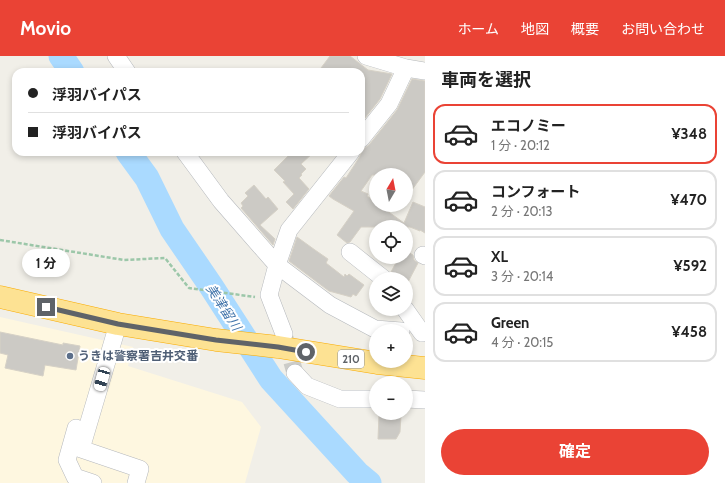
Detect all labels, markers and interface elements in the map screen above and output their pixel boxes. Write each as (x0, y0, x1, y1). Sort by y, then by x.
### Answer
text: Movio (20, 17, 71, 40)
text: ホーム (457, 20, 499, 38)
text: 地図 (521, 20, 549, 38)
text: 概要 (571, 20, 599, 38)
text: お問い合わせ (621, 20, 705, 38)
text: 車両を選択 (441, 69, 531, 91)
text: 浮羽バイパス (52, 86, 142, 104)
icon: car (443, 116, 479, 152)
text: エコノミー (491, 117, 566, 135)
text: 浮羽バイパス (52, 124, 142, 142)
text: ¥348 (671, 125, 707, 143)
text: 1 分 · 20:12 (491, 137, 550, 153)
north arrow (369, 168, 413, 212)
map controls (369, 168, 413, 420)
icon: car (443, 182, 479, 218)
text: コンフォート (491, 183, 581, 201)
text: ¥470 (671, 191, 707, 209)
text: 2 分 · 20:13 (491, 203, 553, 219)
button: locate (369, 220, 413, 264)
icon: car (443, 248, 479, 284)
text: XL (491, 248, 508, 266)
callout: 1 分 (22, 249, 70, 277)
text: 1 分 (36, 255, 56, 271)
text: ¥592 (674, 257, 707, 275)
text: 3 分 · 20:14 (491, 268, 553, 284)
button: layers (369, 272, 413, 316)
water label: 美津留川 (203, 281, 246, 335)
route end (37, 298, 55, 316)
icon: car (443, 314, 479, 350)
text: Green (491, 314, 529, 332)
text: ¥458 (672, 323, 707, 341)
button: + (369, 324, 413, 368)
text: 4 分 · 20:15 (491, 334, 553, 350)
route start (297, 343, 315, 361)
place label: うきは警察署吉井交番 (78, 348, 199, 363)
road number: 210 (338, 350, 364, 368)
marker: うきは警察署吉井交番 (65, 351, 75, 361)
car (93, 366, 111, 392)
button: − (369, 376, 413, 420)
button: 確定 (441, 429, 709, 475)

